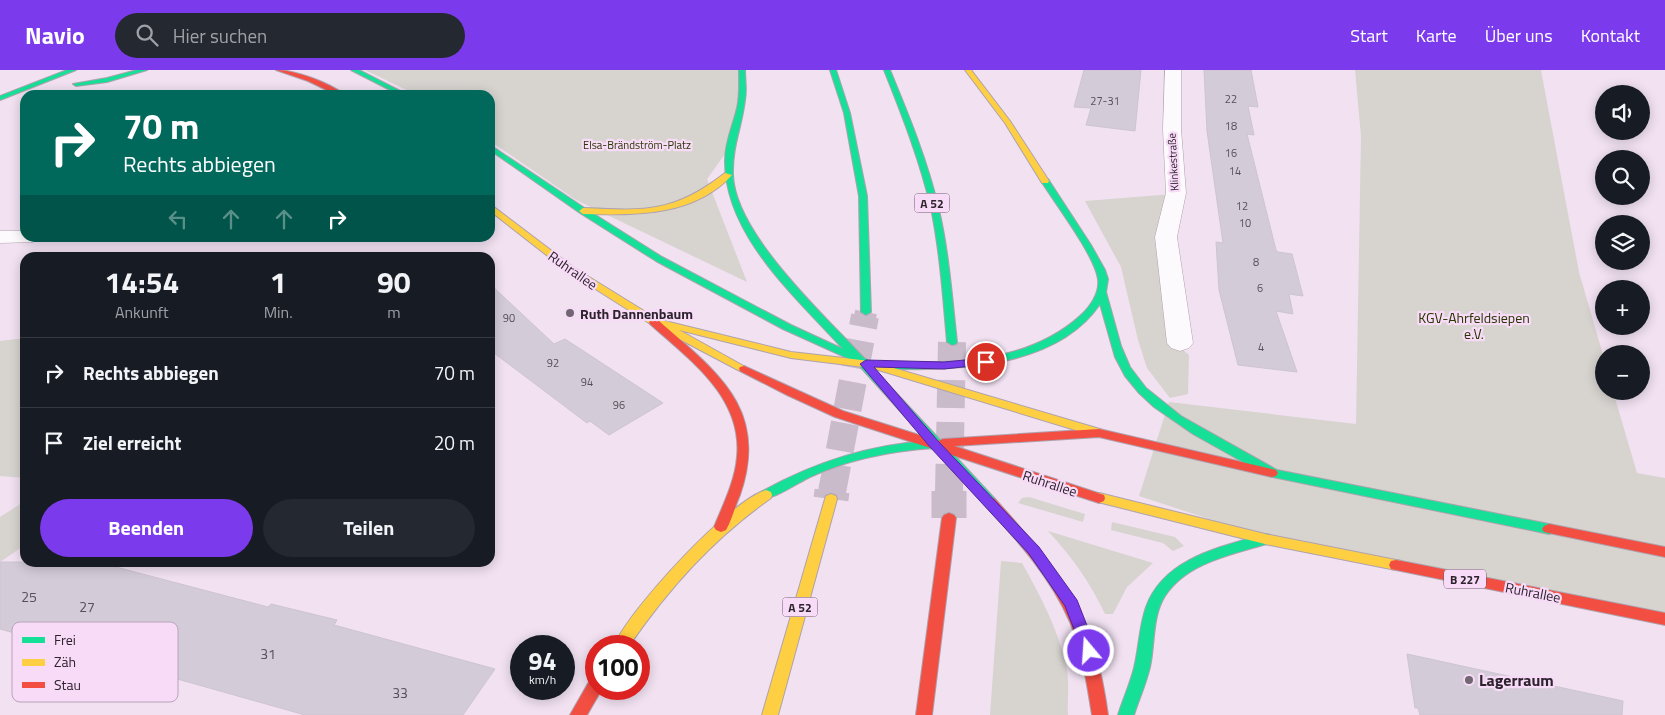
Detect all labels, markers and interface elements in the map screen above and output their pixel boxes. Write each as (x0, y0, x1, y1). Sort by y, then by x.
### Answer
search box (115, 13, 465, 58)
text: Navio (25, 17, 85, 53)
icon: search (133, 21, 161, 49)
text: Hier suchen (173, 21, 267, 50)
text: Start (1350, 22, 1388, 49)
text: Karte (1416, 22, 1457, 49)
text: Über uns (1485, 22, 1553, 49)
text: Kontakt (1581, 22, 1640, 49)
map controls (1595, 85, 1650, 400)
button: sound (1595, 85, 1650, 140)
house number: 22 (1225, 91, 1237, 107)
house number: 27-31 (1090, 93, 1120, 109)
text: 70 m (123, 99, 199, 153)
icon: right (40, 110, 105, 175)
house number: 18 (1225, 118, 1237, 134)
street label: Klinkestraße (1163, 132, 1183, 191)
park label: Elsa-Brändström-Platz (583, 137, 691, 153)
house number: 16 (1225, 145, 1237, 161)
text: Rechts abbiegen (123, 147, 276, 181)
button: search (1595, 150, 1650, 205)
house number: 14 (1229, 163, 1241, 179)
road number: A 52 (914, 194, 950, 212)
house number: 12 (1236, 198, 1248, 214)
icon: left (164, 205, 192, 233)
icon: ahead (217, 205, 245, 233)
icon: ahead (270, 205, 298, 233)
icon: right (323, 205, 351, 233)
house number: 10 (1239, 215, 1251, 231)
button: layers (1595, 215, 1650, 270)
street label: Ruhrallee (544, 245, 602, 295)
house number: 8 (1253, 254, 1259, 270)
text: 14:54 (104, 259, 179, 305)
text: 1 (270, 259, 287, 305)
text: 90 (377, 259, 411, 305)
house number: 6 (1257, 280, 1263, 296)
button: + (1595, 280, 1650, 335)
text: Ankunft (115, 300, 169, 324)
text: Min. (264, 300, 293, 324)
text: m (387, 300, 401, 324)
place label: Ruth Dannenbaum (580, 303, 693, 324)
marker: Ruth Dannenbaum (564, 307, 576, 319)
park label: KGV-Ahrfeldsiepen e.V. (1418, 307, 1530, 344)
house number: 90 (503, 310, 515, 326)
house number: 4 (1258, 339, 1264, 355)
pin (965, 341, 1007, 383)
button: − (1595, 345, 1650, 400)
icon: arrive (972, 348, 1000, 376)
house number: 92 (547, 355, 559, 371)
text: Rechts abbiegen (83, 358, 219, 387)
text: 70 m (434, 358, 475, 387)
icon: right (40, 359, 68, 387)
house number: 94 (581, 374, 593, 390)
house number: 96 (613, 397, 625, 413)
text: Ziel erreicht (83, 428, 181, 457)
text: 20 m (434, 428, 475, 457)
icon: arrive (40, 429, 68, 457)
street label: Ruhrallee (1020, 464, 1080, 502)
button: Beenden (40, 499, 253, 557)
button: Teilen (263, 499, 475, 557)
road number: B 227 (1444, 569, 1486, 588)
street label: Ruhrallee (1504, 576, 1562, 608)
house number: 25 (21, 586, 37, 607)
house number: 27 (79, 596, 95, 617)
road number: A 52 (782, 598, 818, 616)
legend (12, 622, 178, 702)
position arrow (1062, 624, 1114, 676)
text: Frei (54, 629, 76, 650)
speed limit sign: 100 (585, 635, 650, 700)
text: 94 (528, 642, 557, 680)
house number: 31 (260, 643, 276, 664)
text: Zäh (54, 651, 76, 672)
place label: Lagerraum (1479, 668, 1554, 692)
text: km/h (529, 670, 556, 689)
text: Stau (54, 674, 81, 695)
marker: Lagerraum (1463, 674, 1475, 686)
house number: 33 (392, 682, 408, 703)

